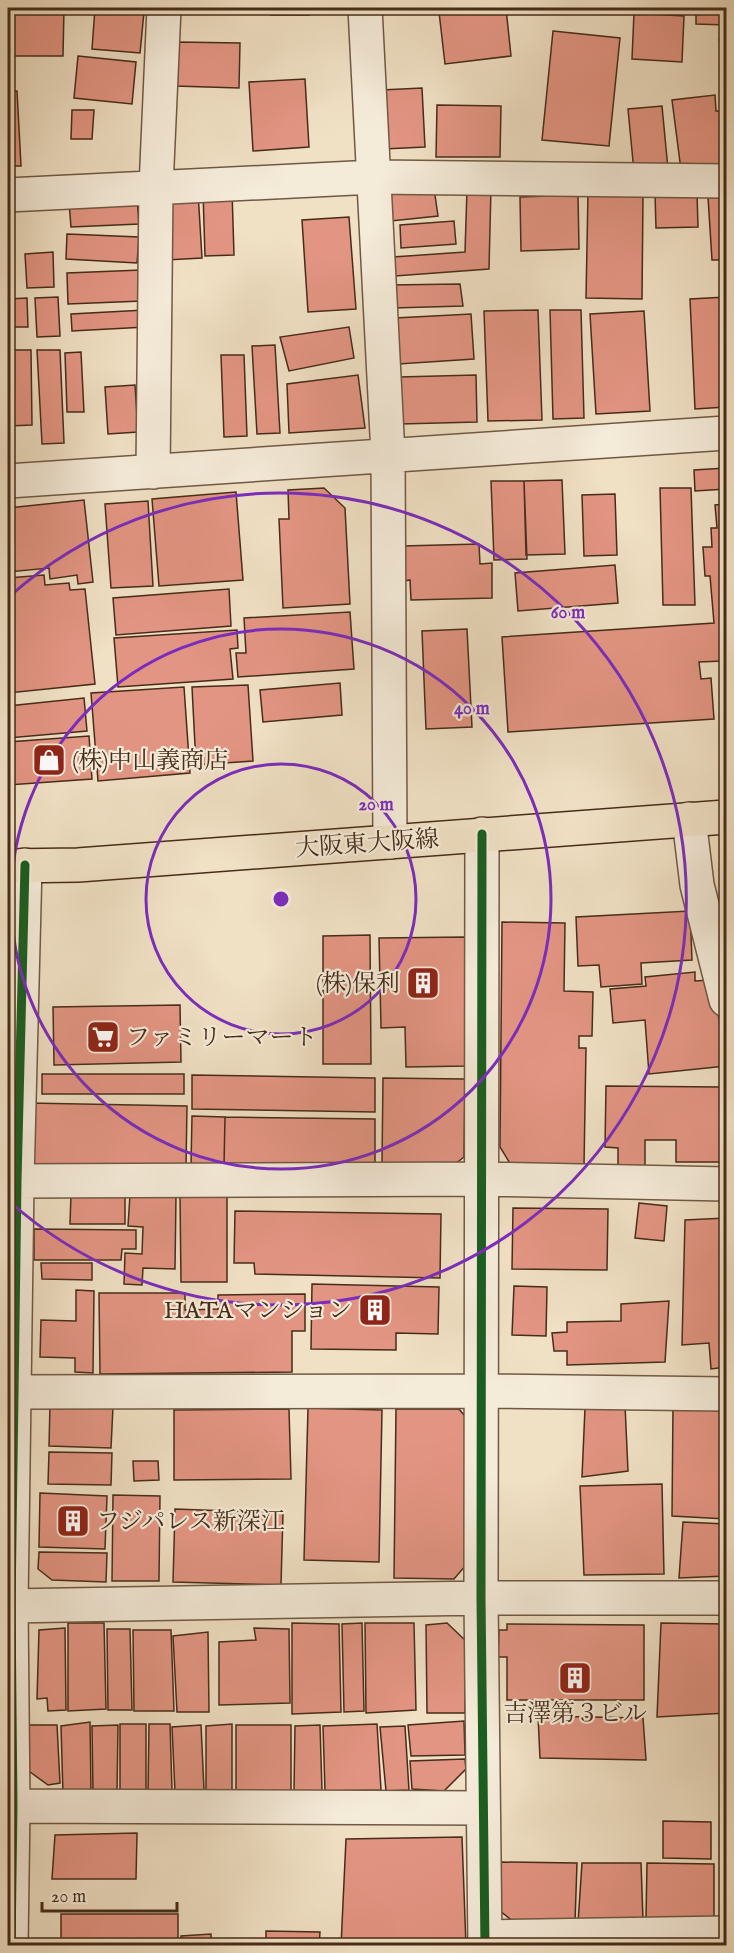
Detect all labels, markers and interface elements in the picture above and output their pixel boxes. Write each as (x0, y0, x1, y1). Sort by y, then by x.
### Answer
text: 60 m (551, 602, 585, 625)
text: 40 m (454, 698, 490, 721)
shop icon: (株)中山義商店 (31, 742, 67, 778)
place label: (株)中山義商店 (72, 746, 228, 777)
text: 20 m (358, 794, 394, 817)
street label: 大阪東大阪線 (294, 824, 440, 865)
centre of rings (271, 889, 291, 909)
building icon: (株)保利 (405, 965, 441, 1001)
place label: (株)保利 (316, 969, 400, 1000)
supermarket icon: ファミリーマート (85, 1019, 121, 1055)
place label: ファミリーマート (126, 1023, 318, 1054)
building icon: HATAマンション (357, 1292, 393, 1328)
place label: HATAマンション (164, 1296, 352, 1327)
building icon: フジパレス新深江 (55, 1503, 91, 1539)
place label: フジパレス新深江 (96, 1507, 285, 1538)
building icon: 吉澤第３ビル (557, 1660, 593, 1696)
place label: 吉澤第３ビル (503, 1699, 647, 1730)
scale bar (42, 1875, 177, 1913)
text: 20 m (51, 1886, 86, 1909)

